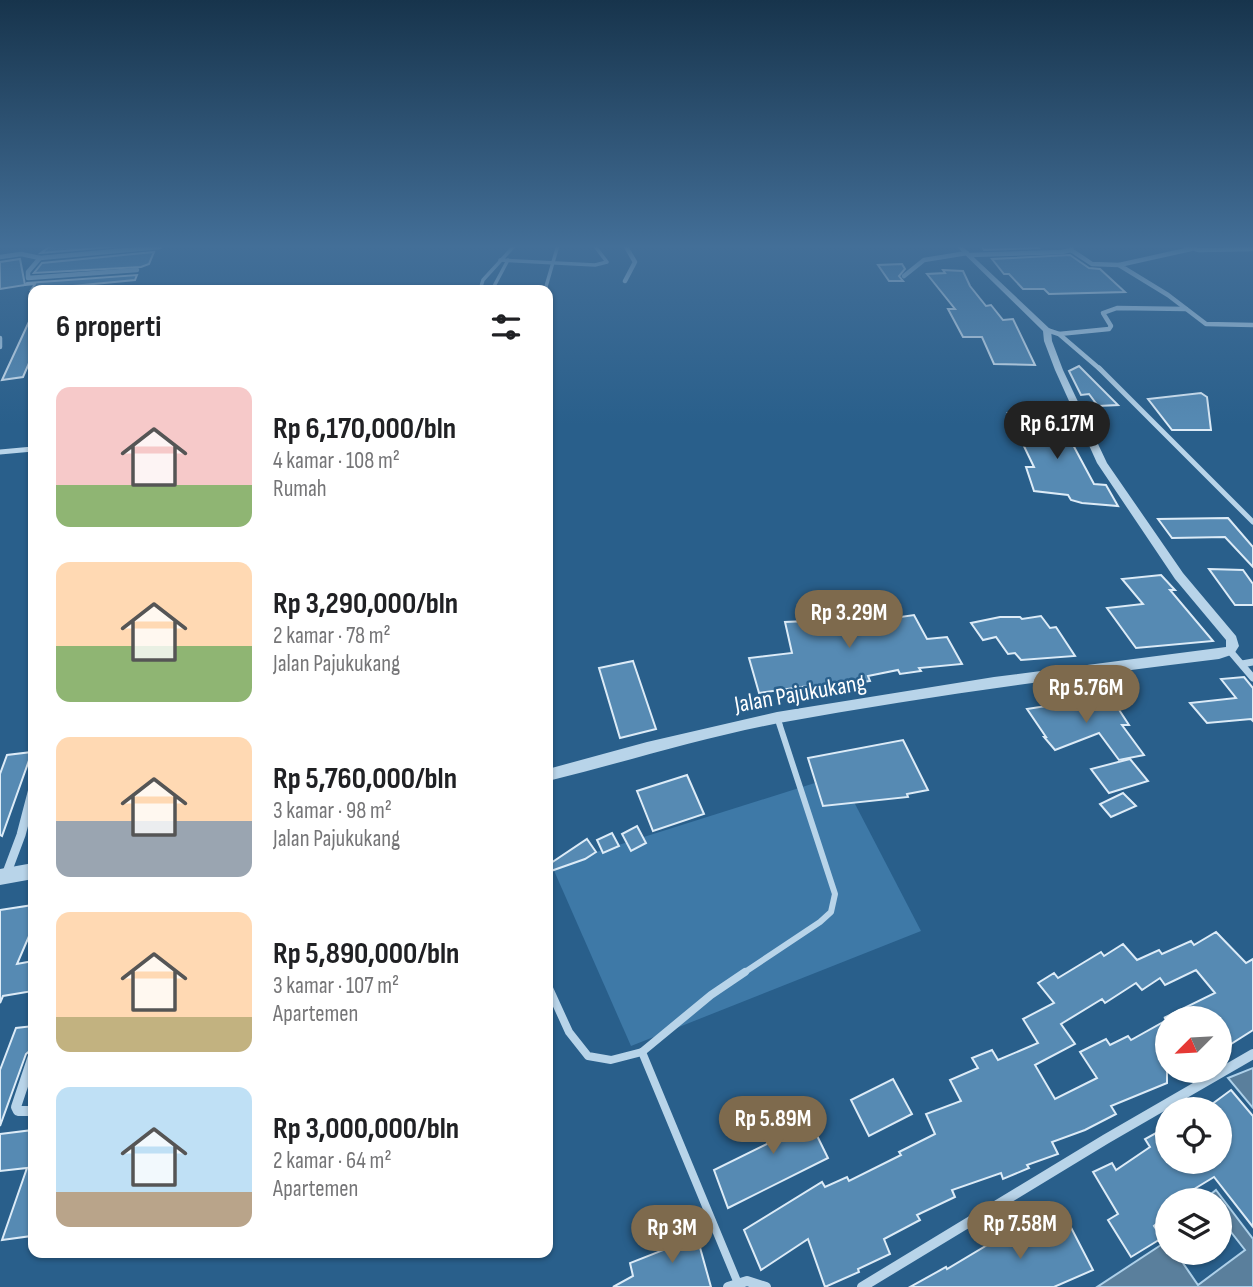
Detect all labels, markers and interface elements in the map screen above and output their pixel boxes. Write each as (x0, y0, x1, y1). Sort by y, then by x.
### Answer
icon: filters (487, 308, 525, 346)
text: 6 properti (56, 309, 161, 345)
pin: Rp 6.17M (985, 402, 1129, 461)
text: Rp 6.17M (1020, 410, 1094, 438)
text: Rp 6,170,000/bln (273, 411, 456, 447)
icon: home (112, 415, 196, 499)
text: 4 kamar · 108 m² (273, 447, 400, 475)
text: Rumah (273, 475, 327, 503)
text: Rp 3,290,000/bln (273, 586, 458, 622)
icon: home (112, 590, 196, 674)
pin: Rp 3.29M (777, 590, 921, 650)
text: Rp 3.29M (811, 599, 887, 627)
text: 2 kamar · 78 m² (273, 622, 391, 650)
text: Jalan Pajukukang (273, 650, 400, 678)
pin: Rp 5.76M (1014, 666, 1158, 725)
street label: Jalan Pajukukang (731, 668, 868, 719)
text: Rp 5.76M (1049, 674, 1123, 702)
text: Rp 5,760,000/bln (273, 761, 457, 797)
icon: home (112, 765, 196, 849)
text: 3 kamar · 98 m² (273, 797, 392, 825)
text: Jalan Pajukukang (273, 825, 400, 853)
text: Rp 5,890,000/bln (273, 936, 459, 972)
icon: home (112, 940, 196, 1024)
text: 3 kamar · 107 m² (273, 972, 399, 1000)
text: Apartemen (273, 1000, 358, 1028)
north arrow (1155, 1006, 1232, 1083)
map controls (1155, 1006, 1232, 1265)
pin: Rp 5.89M (701, 1096, 845, 1156)
button: locate (1155, 1097, 1232, 1174)
text: Rp 5.89M (735, 1105, 811, 1133)
text: Rp 3,000,000/bln (273, 1111, 459, 1147)
icon: home (112, 1115, 196, 1199)
text: 2 kamar · 64 m² (273, 1147, 392, 1175)
text: Apartemen (273, 1175, 358, 1203)
button: layers (1155, 1188, 1232, 1265)
pin: Rp 7.58M (948, 1202, 1092, 1261)
pin: Rp 3M (623, 1206, 721, 1265)
text: Rp 7.58M (983, 1210, 1057, 1238)
text: Rp 3M (647, 1214, 697, 1242)

